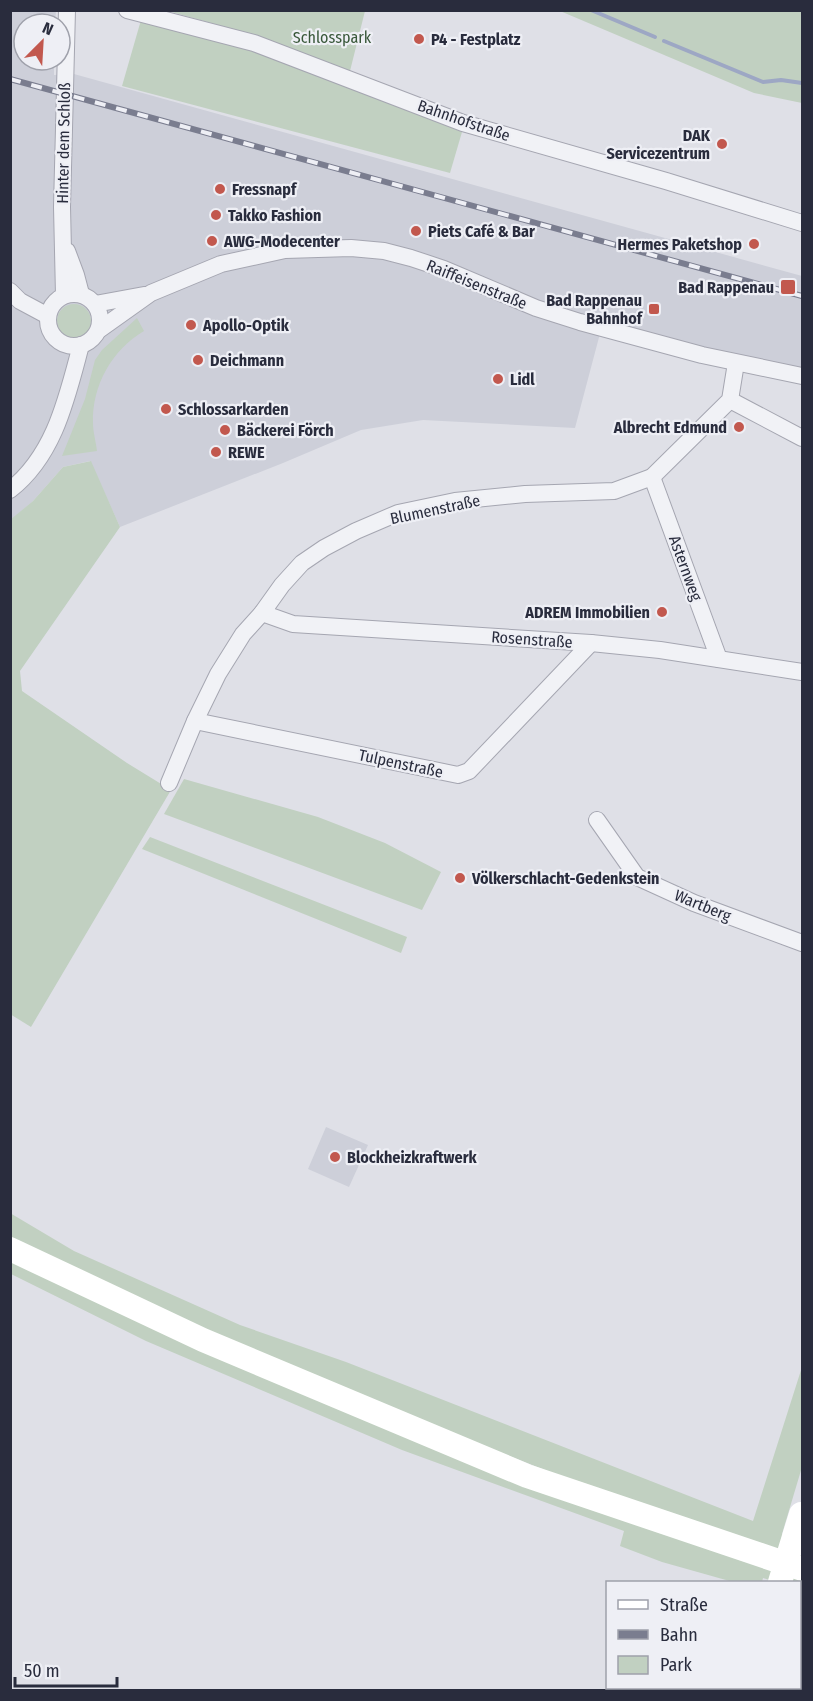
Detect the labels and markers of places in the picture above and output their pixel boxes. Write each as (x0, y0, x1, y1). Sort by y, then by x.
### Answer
place label: P4 - Festplatz (431, 30, 521, 49)
marker: P4 - Festplatz (412, 32, 426, 46)
place label: DAK Servicezentrum (606, 126, 711, 163)
marker: DAK Servicezentrum (715, 137, 729, 151)
place label: Fressnapf (232, 180, 298, 199)
marker: Fressnapf (213, 182, 227, 196)
place label: Takko Fashion (228, 206, 321, 225)
marker: Takko Fashion (209, 208, 223, 222)
place label: Piets Café & Bar (428, 222, 535, 241)
marker: Piets Café & Bar (409, 224, 423, 238)
place label: AWG-Modecenter (223, 232, 340, 251)
marker: AWG-Modecenter (205, 234, 219, 248)
place label: Hermes Paketshop (618, 235, 742, 254)
marker: Hermes Paketshop (747, 237, 761, 251)
place label: Bad Rappenau (678, 278, 774, 297)
marker: Bad Rappenau (779, 278, 797, 296)
place label: Bad Rappenau Bahnhof (546, 291, 644, 328)
marker: Bad Rappenau Bahnhof (647, 302, 661, 316)
place label: Apollo-Optik (202, 316, 290, 335)
marker: Apollo-Optik (184, 318, 198, 332)
place label: Deichmann (210, 351, 284, 370)
marker: Deichmann (191, 353, 205, 367)
place label: Lidl (510, 370, 535, 389)
marker: Lidl (491, 372, 505, 386)
place label: Schlossarkarden (178, 400, 289, 419)
marker: Schlossarkarden (159, 402, 173, 416)
place label: Albrecht Edmund (613, 418, 727, 437)
marker: Albrecht Edmund (732, 420, 746, 434)
place label: Bäckerei Förch (237, 421, 334, 440)
marker: Bäckerei Förch (218, 423, 232, 437)
place label: REWE (228, 443, 265, 462)
marker: REWE (209, 445, 223, 459)
place label: ADREM Immobilien (524, 603, 650, 622)
marker: ADREM Immobilien (655, 605, 669, 619)
place label: Völkerschlacht-Gedenkstein (471, 869, 659, 888)
marker: Völkerschlacht-Gedenkstein (453, 871, 467, 885)
place label: Blockheizkraftwerk (347, 1148, 478, 1167)
marker: Blockheizkraftwerk (328, 1150, 342, 1164)

